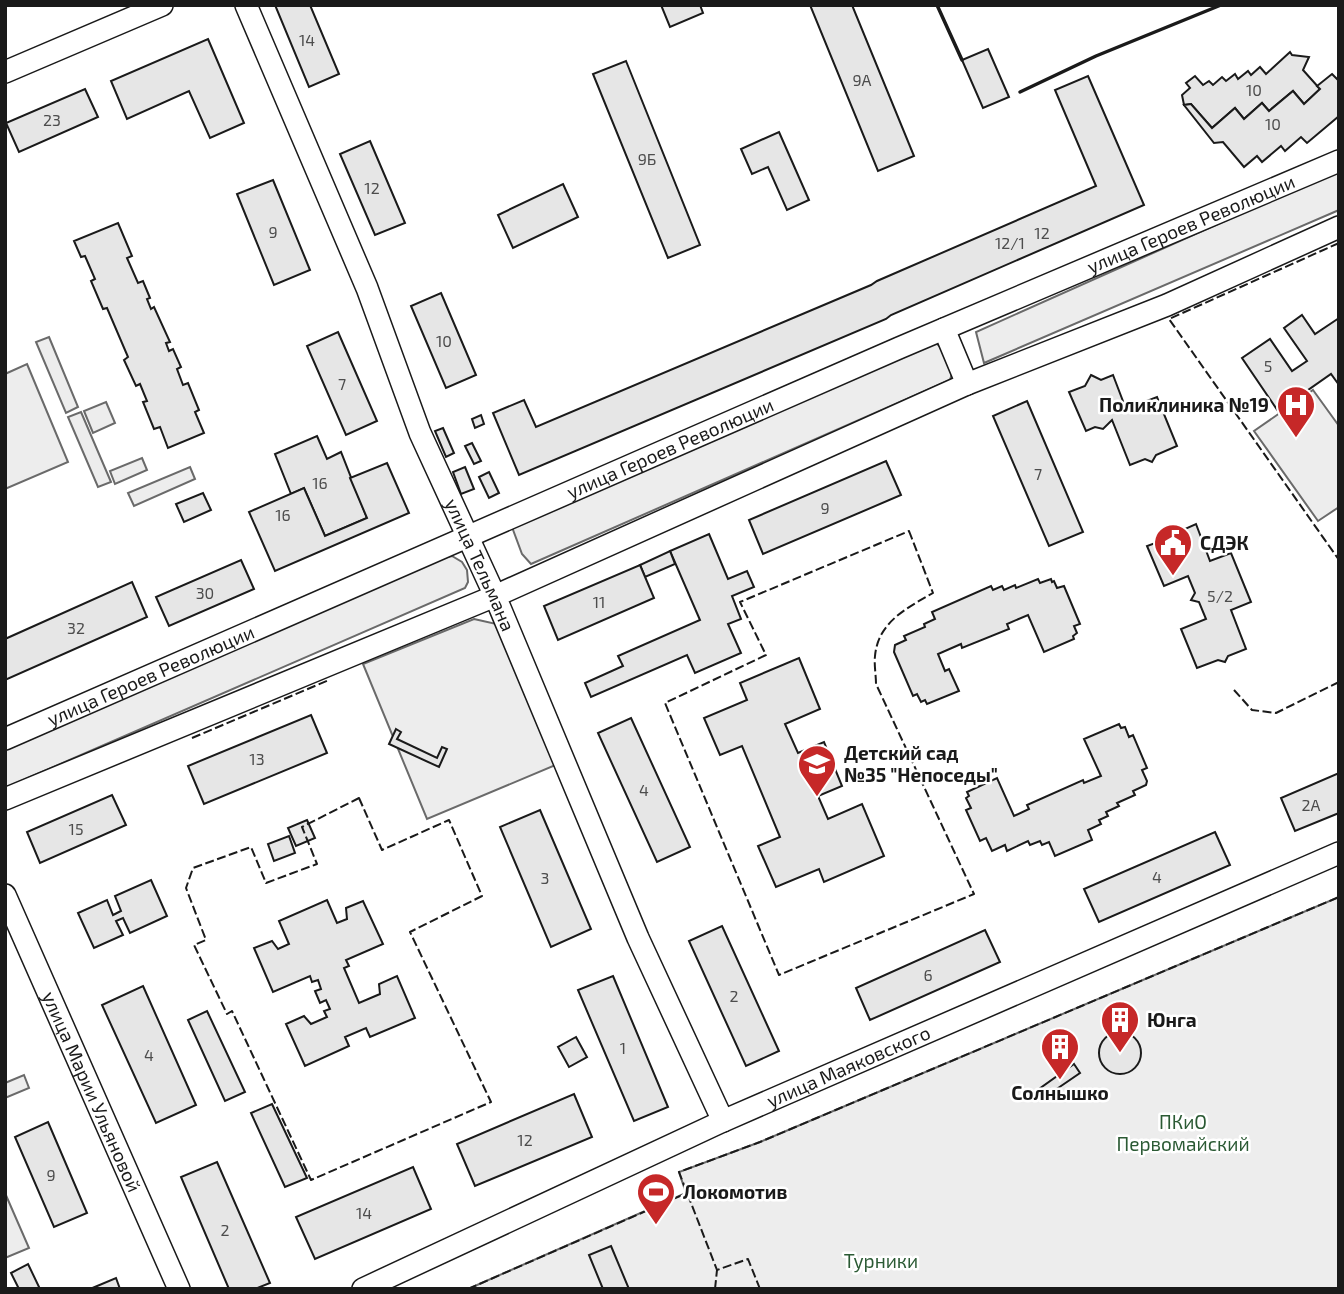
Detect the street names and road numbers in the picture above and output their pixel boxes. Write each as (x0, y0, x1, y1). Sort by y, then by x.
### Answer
street label: улица Героев Революции (1083, 169, 1298, 279)
street label: улица Героев Революции (563, 392, 777, 504)
street label: улица Тельмана (440, 494, 520, 634)
street label: улица Героев Революции (43, 620, 257, 731)
street label: улица Марии Ульяновой (37, 988, 147, 1195)
street label: улица Маяковского (763, 1020, 934, 1113)

